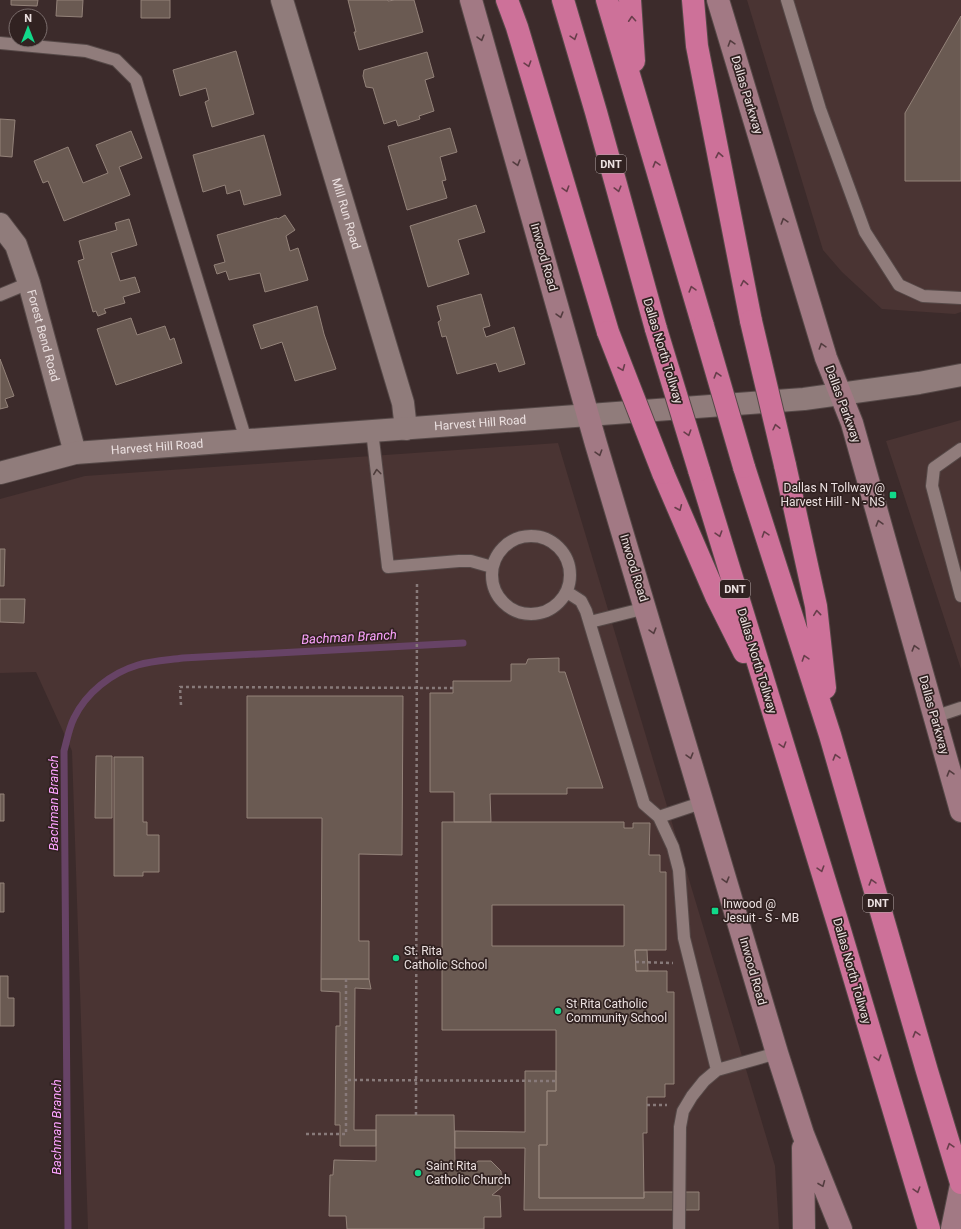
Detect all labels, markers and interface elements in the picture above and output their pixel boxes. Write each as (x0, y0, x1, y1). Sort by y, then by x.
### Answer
north arrow (8, 8, 48, 48)
text: N (24, 12, 32, 25)
one-way arrow (627, 16, 636, 22)
one-way arrow (476, 34, 485, 41)
one-way arrow (569, 34, 578, 41)
one-way arrow (727, 40, 736, 47)
street label: Dallas Parkway (728, 54, 766, 136)
one-way arrow (523, 61, 532, 68)
one-way arrow (715, 152, 724, 158)
road number: DNT (596, 155, 626, 173)
one-way arrow (512, 159, 521, 166)
one-way arrow (652, 161, 661, 168)
street label: Mill Run Road (329, 176, 363, 251)
one-way arrow (561, 186, 569, 192)
one-way arrow (613, 186, 621, 193)
one-way arrow (781, 218, 789, 225)
street label: Inwood Road (528, 221, 560, 293)
one-way arrow (740, 279, 749, 286)
one-way arrow (688, 285, 697, 292)
street label: Forest Bend Road (24, 288, 62, 383)
street label: Dallas North Tollway (640, 297, 686, 406)
one-way arrow (555, 311, 564, 318)
one-way arrow (818, 342, 827, 349)
street label: Dallas Parkway (823, 363, 864, 445)
one-way arrow (618, 364, 626, 371)
one-way arrow (714, 372, 722, 379)
street label: Harvest Hill Road (434, 413, 527, 433)
one-way arrow (773, 424, 781, 430)
one-way arrow (683, 430, 692, 437)
street label: Harvest Hill Road (111, 437, 204, 457)
one-way arrow (594, 449, 603, 456)
one-way arrow (373, 468, 382, 475)
place label: Dallas N Tollway @ Harvest Hill - N - NS (780, 481, 885, 509)
marker: Dallas N Tollway @ Harvest Hill - N - NS (888, 490, 898, 500)
one-way arrow (674, 505, 682, 512)
one-way arrow (876, 520, 884, 526)
one-way arrow (714, 530, 723, 537)
one-way arrow (762, 531, 770, 538)
street label: Inwood Road (617, 533, 651, 603)
road number: DNT (720, 580, 750, 598)
street label: Dallas North Tollway (734, 607, 780, 716)
one-way arrow (812, 610, 821, 616)
water label: Bachman Branch (301, 627, 397, 647)
one-way arrow (648, 627, 657, 634)
one-way arrow (911, 645, 920, 652)
one-way arrow (801, 655, 810, 662)
street label: Dallas Parkway (916, 674, 952, 756)
one-way arrow (778, 742, 787, 749)
one-way arrow (685, 752, 694, 759)
one-way arrow (832, 754, 841, 761)
water label: Bachman Branch (46, 755, 61, 851)
one-way arrow (946, 770, 955, 777)
one-way arrow (817, 866, 825, 873)
one-way arrow (721, 877, 730, 884)
one-way arrow (868, 879, 877, 886)
road number: DNT (863, 894, 893, 912)
place label: Inwood @ Jesuit - S - MB (723, 897, 799, 925)
marker: Inwood @ Jesuit - S - MB (710, 906, 720, 916)
street label: Dallas North Tollway (830, 917, 874, 1026)
street label: Inwood Road (737, 935, 769, 1007)
place label: St. Rita Catholic School (404, 944, 487, 972)
marker: St. Rita Catholic School (391, 953, 401, 963)
place label: St Rita Catholic Community School (566, 997, 667, 1025)
marker: St Rita Catholic Community School (553, 1006, 563, 1016)
one-way arrow (912, 1030, 921, 1037)
one-way arrow (873, 1055, 882, 1062)
water label: Bachman Branch (49, 1079, 64, 1175)
one-way arrow (946, 1142, 954, 1149)
place label: Saint Rita Catholic Church (426, 1159, 511, 1187)
marker: Saint Rita Catholic Church (413, 1168, 423, 1178)
one-way arrow (818, 1180, 826, 1187)
one-way arrow (912, 1186, 921, 1193)

